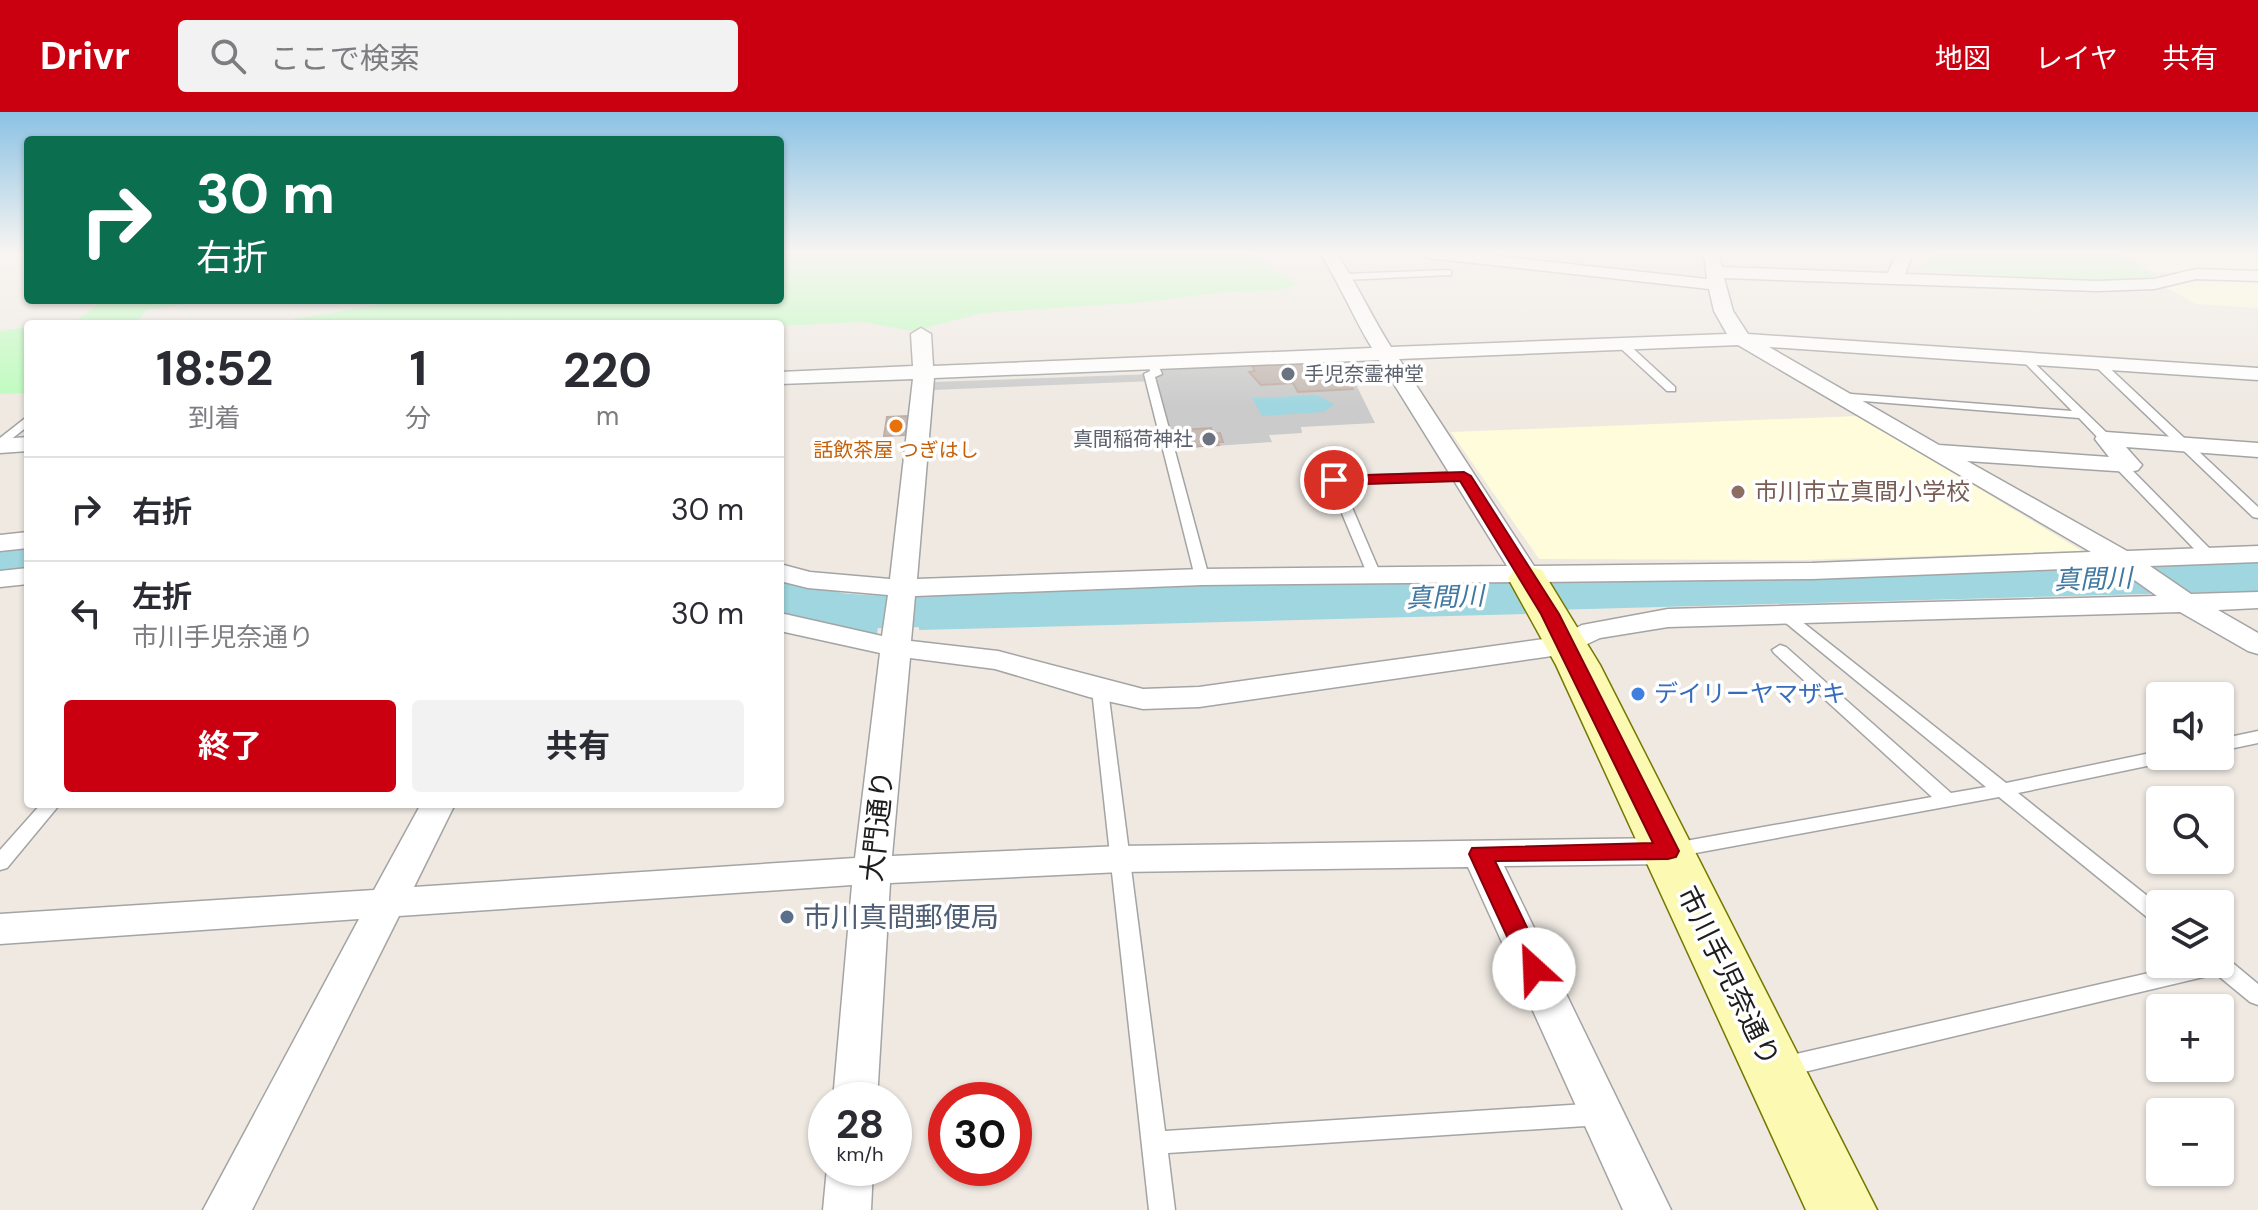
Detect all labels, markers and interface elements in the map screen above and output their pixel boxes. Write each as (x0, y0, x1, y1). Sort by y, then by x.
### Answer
search box (178, 20, 738, 92)
text: Drivr (40, 31, 130, 81)
icon: search (206, 34, 250, 78)
text: ここで検索 (270, 39, 420, 78)
text: 地図 (1935, 40, 1991, 77)
text: レイヤ (2035, 40, 2118, 77)
text: 共有 (2162, 40, 2218, 77)
text: 30 m (196, 157, 335, 230)
icon: right (64, 168, 168, 272)
text: 右折 (196, 234, 268, 281)
text: 18:52 (156, 337, 273, 400)
text: 1 (409, 337, 427, 400)
text: 220 (563, 339, 652, 402)
place label: 手児奈霊神堂 (1304, 361, 1424, 387)
marker: 手児奈霊神堂 (1279, 365, 1297, 383)
text: m (596, 399, 619, 433)
text: 到着 (189, 401, 241, 435)
text: 分 (405, 401, 431, 435)
marker: 話飲茶屋 つぎはし (887, 417, 905, 435)
place label: 真間稲荷神社 (1073, 426, 1193, 452)
marker: 真間稲荷神社 (1200, 430, 1218, 448)
place label: 話飲茶屋 つぎはし (813, 437, 979, 463)
pin (1300, 446, 1368, 514)
icon: arrive (1312, 458, 1356, 502)
place label: 市川市立真間小学校 (1754, 476, 1970, 507)
marker: 市川市立真間小学校 (1729, 483, 1747, 501)
icon: right (64, 487, 108, 531)
text: 30 m (671, 490, 744, 529)
text: 右折 (132, 492, 192, 531)
water label: 真間川 (2053, 561, 2136, 597)
text: 左折 (132, 577, 192, 616)
water label: 真間川 (1405, 579, 1488, 615)
icon: left (64, 591, 108, 635)
text: 30 m (671, 594, 744, 633)
text: 市川手児奈通り (132, 620, 314, 654)
place label: デイリーヤマザキ (1654, 678, 1846, 709)
map controls (2146, 682, 2234, 1186)
button: sound (2146, 682, 2234, 770)
marker: デイリーヤマザキ (1629, 685, 1647, 703)
button: 終了 (64, 700, 396, 792)
button: 共有 (412, 700, 744, 792)
street label: 大門通り (853, 768, 902, 884)
button: search (2146, 786, 2234, 874)
street label: 市川手児奈通り (1669, 880, 1788, 1072)
button: layers (2146, 890, 2234, 978)
place label: 市川真間郵便局 (803, 899, 999, 936)
marker: 市川真間郵便局 (778, 908, 796, 926)
position arrow (1492, 927, 1576, 1011)
button: + (2146, 994, 2234, 1082)
speed limit sign: 30 (928, 1082, 1032, 1186)
text: 28 (836, 1098, 884, 1150)
button: − (2146, 1098, 2234, 1186)
text: km/h (836, 1141, 884, 1167)

